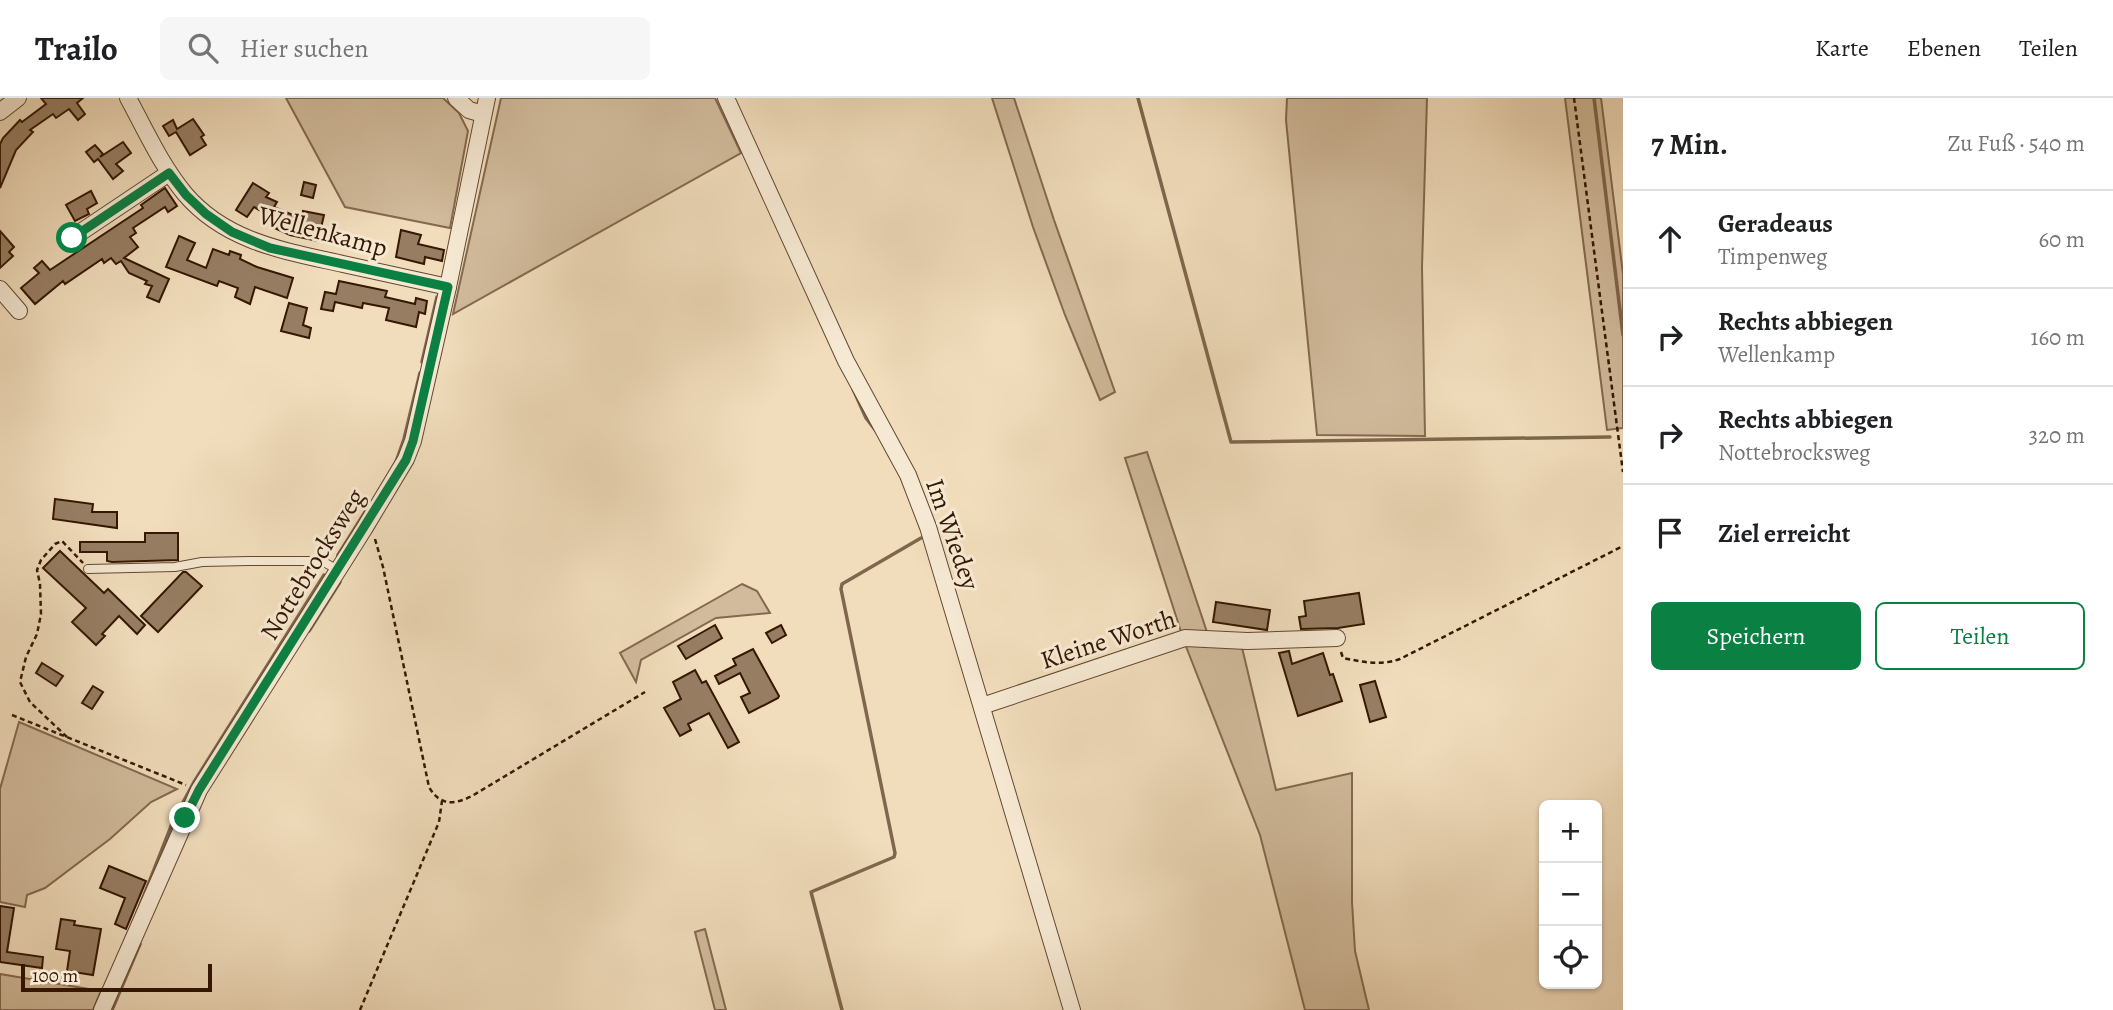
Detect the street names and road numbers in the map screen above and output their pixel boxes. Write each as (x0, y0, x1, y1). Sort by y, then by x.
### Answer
street label: Wellenkamp (253, 197, 391, 266)
street label: Im Wiedey (917, 474, 988, 595)
street label: Nottebrocksweg (252, 482, 373, 647)
street label: Kleine Worth (1036, 601, 1180, 678)

